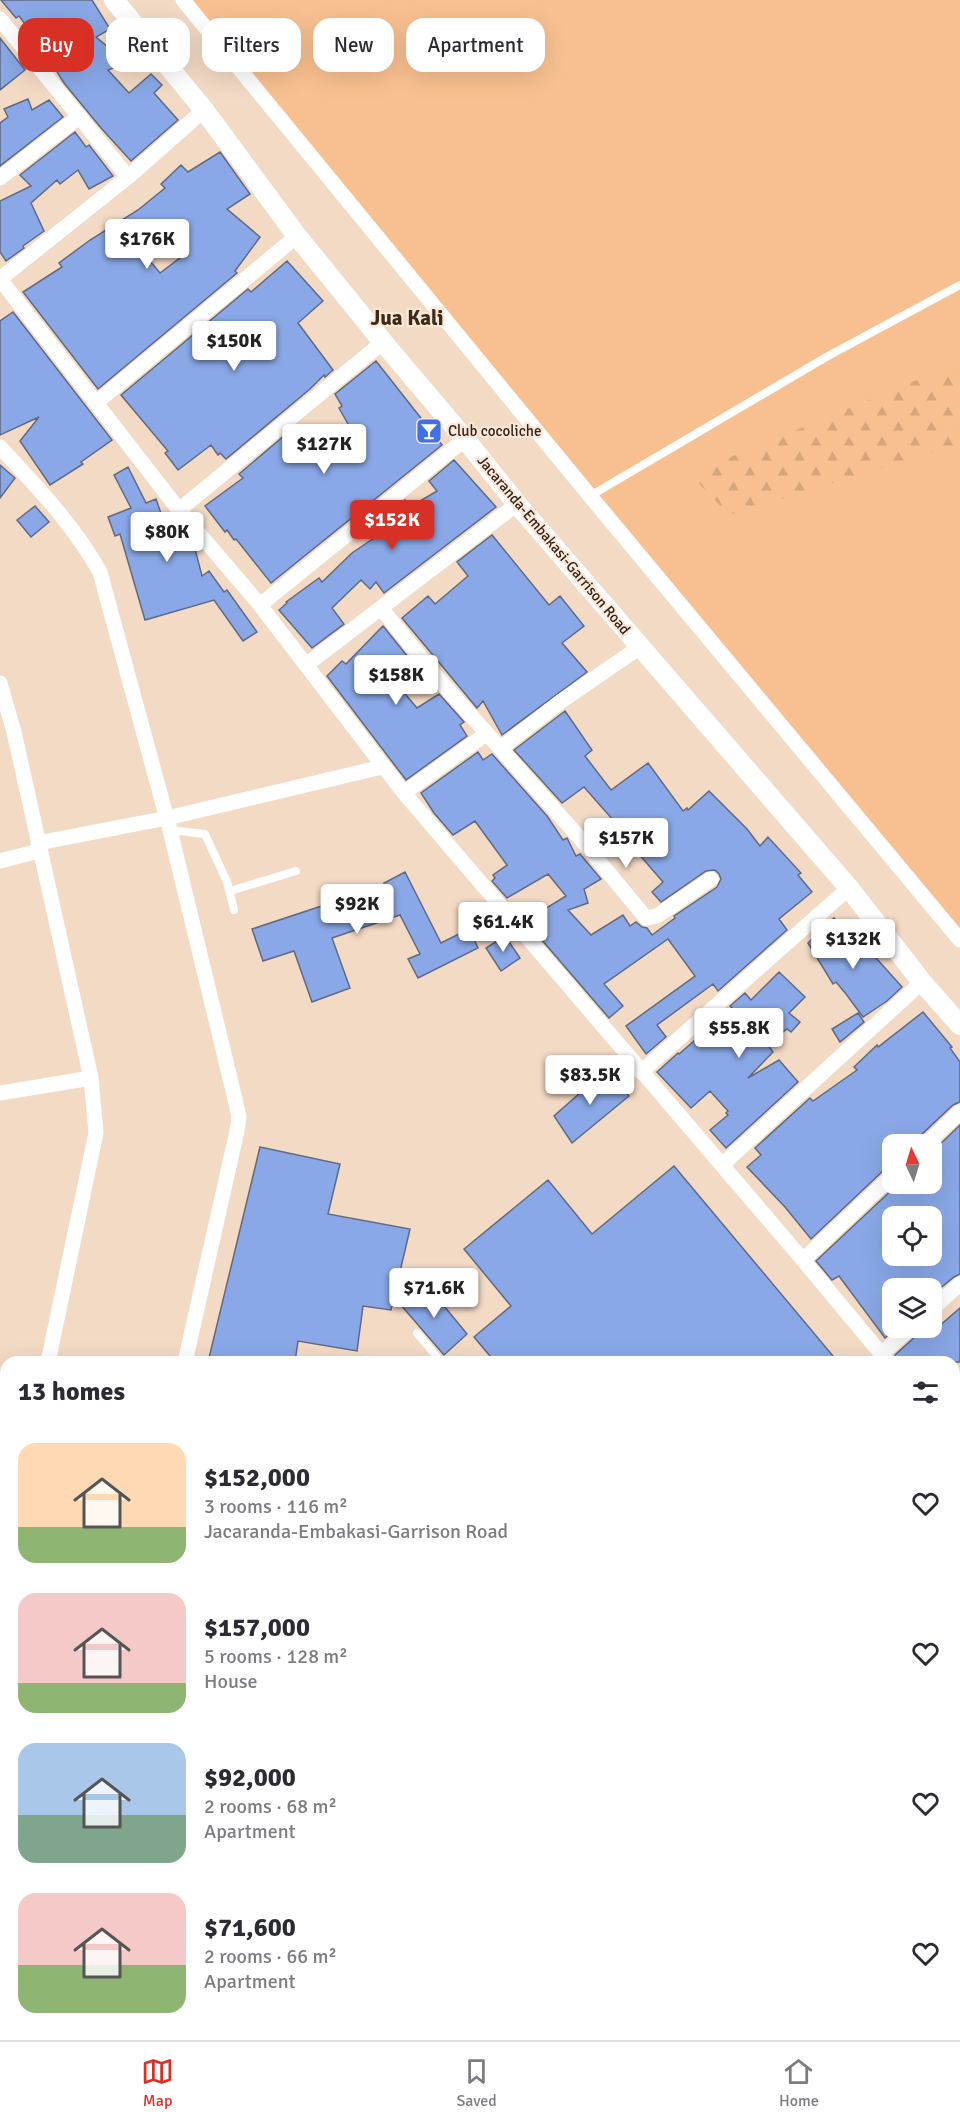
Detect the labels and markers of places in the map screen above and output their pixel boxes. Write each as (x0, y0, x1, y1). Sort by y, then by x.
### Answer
pin: $176K (105, 219, 189, 270)
pin: $150K (192, 321, 276, 372)
bar icon: Club cocoliche (414, 416, 444, 446)
place label: Club cocoliche (448, 422, 541, 440)
pin: $127K (282, 424, 366, 475)
pin: $152K (350, 500, 434, 551)
pin: $80K (131, 512, 203, 563)
pin: $158K (354, 655, 438, 706)
pin: $157K (584, 818, 668, 869)
pin: $92K (321, 884, 393, 935)
pin: $61.4K (454, 902, 552, 953)
pin: $132K (811, 919, 895, 970)
pin: $55.8K (690, 1008, 788, 1059)
pin: $83.5K (541, 1055, 639, 1106)
pin: $71.6K (385, 1268, 483, 1319)

